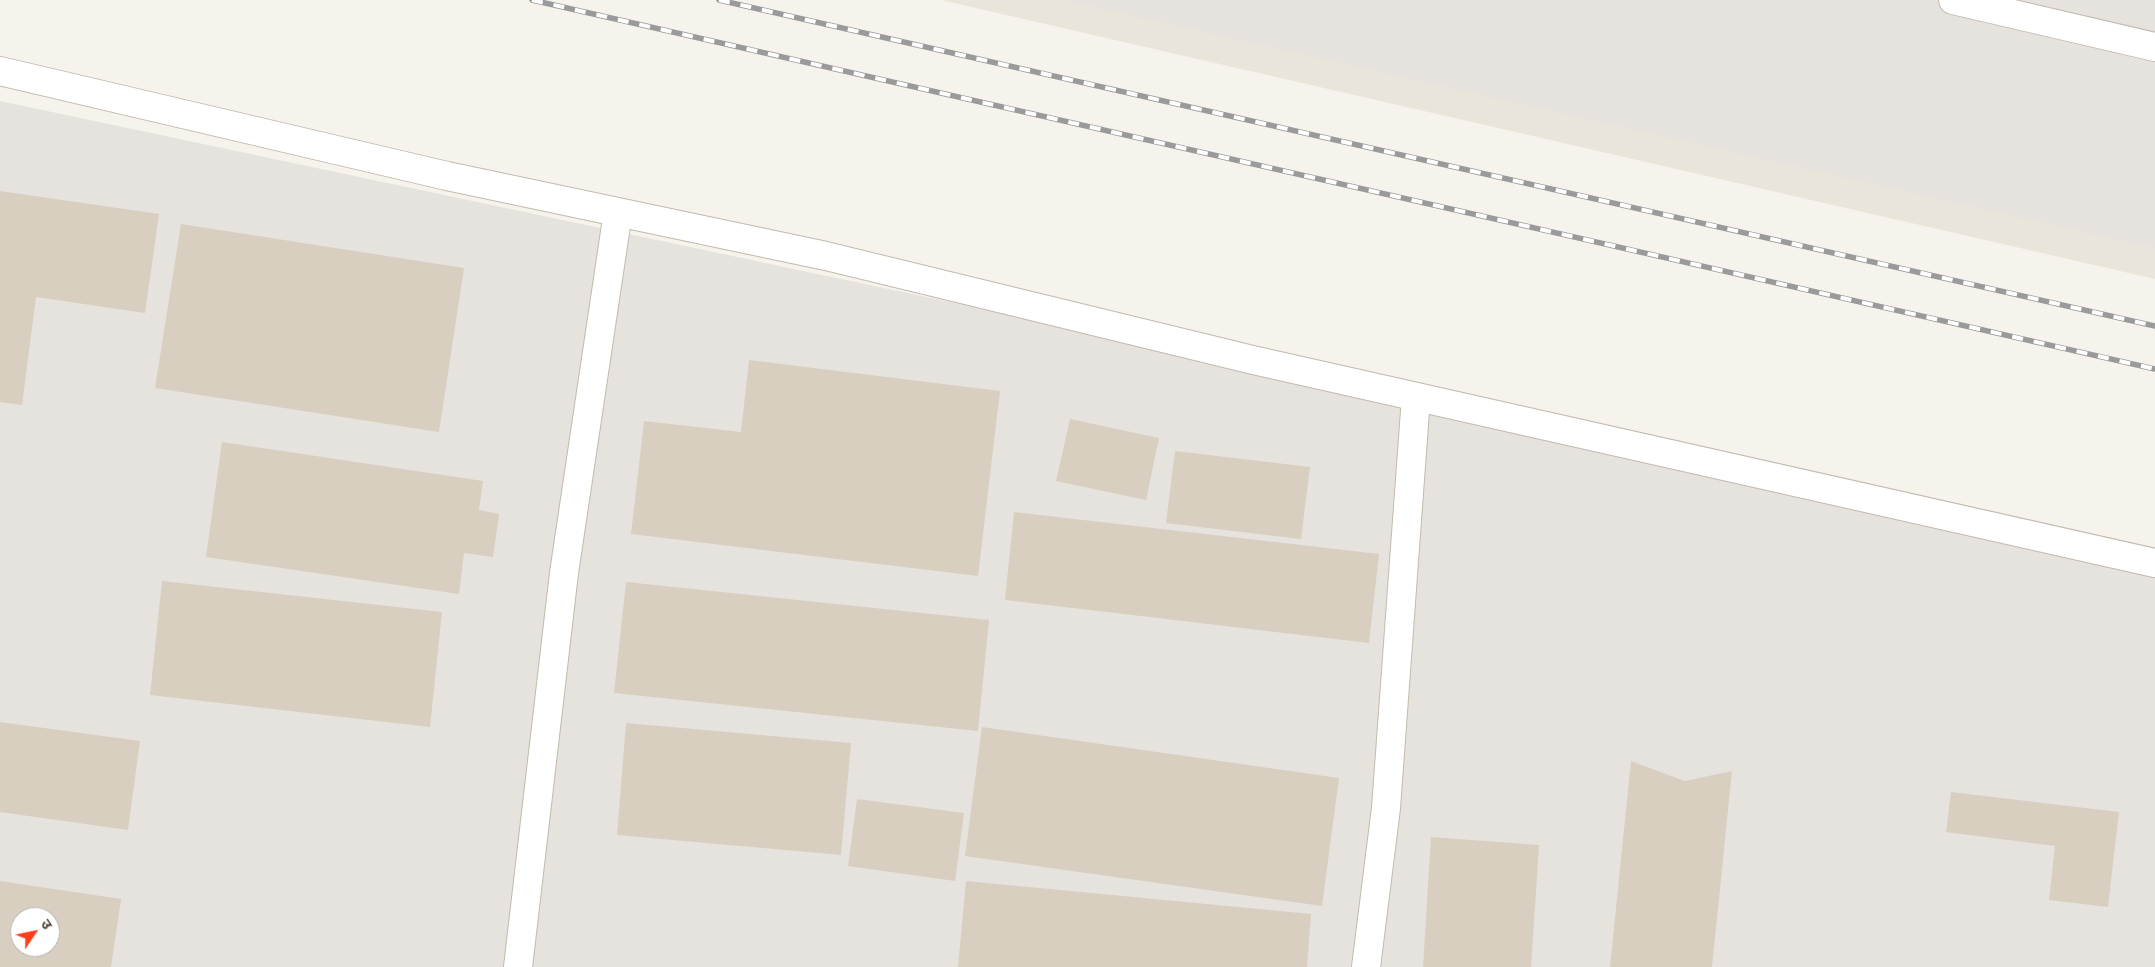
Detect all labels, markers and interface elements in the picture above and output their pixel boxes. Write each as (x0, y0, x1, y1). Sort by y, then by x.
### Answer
north arrow (10, 907, 60, 957)
text: उ (37, 916, 56, 933)

